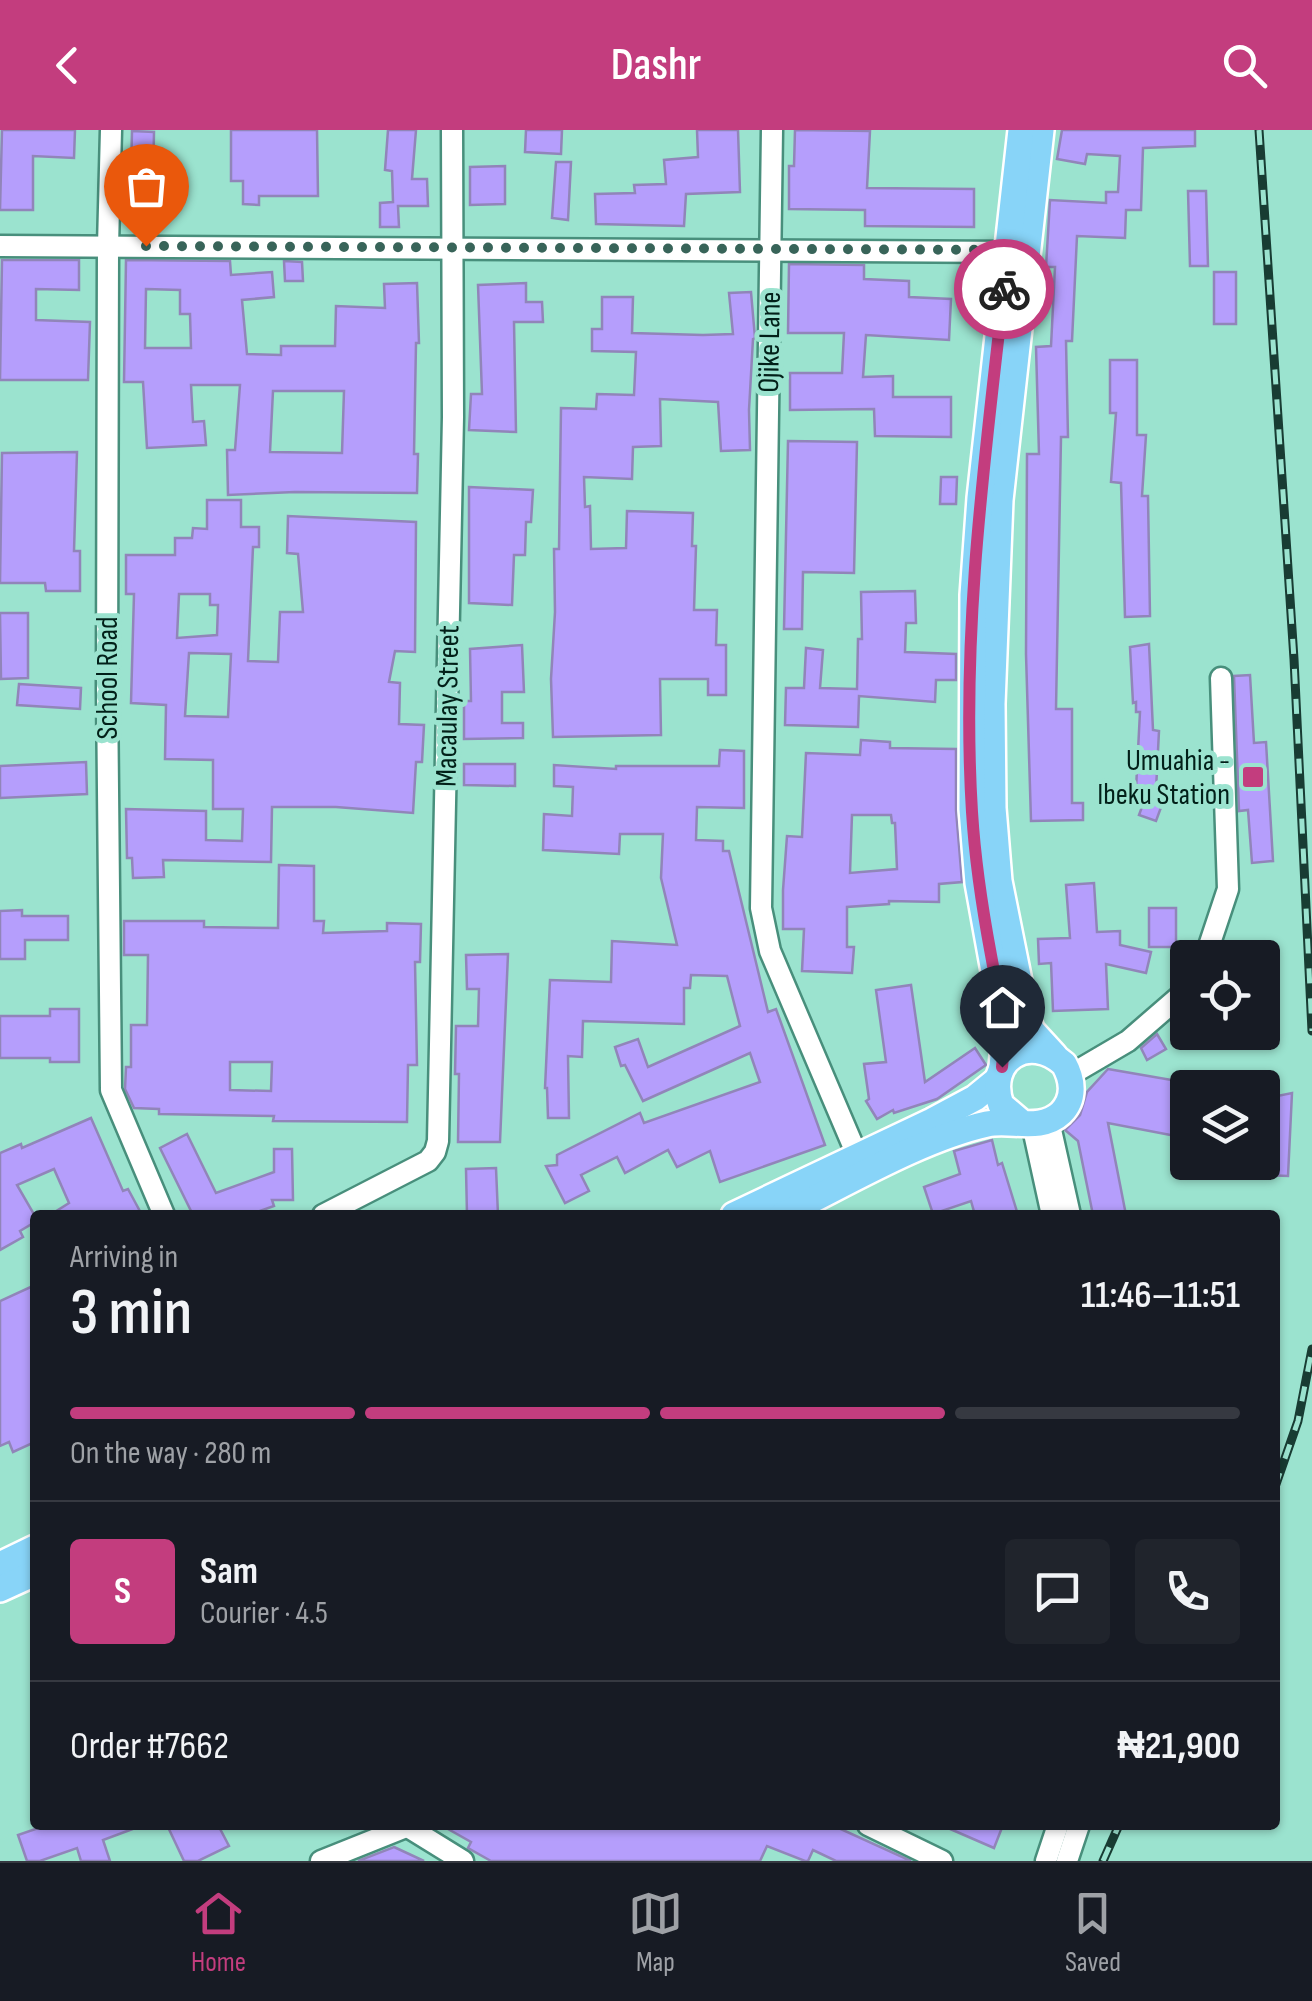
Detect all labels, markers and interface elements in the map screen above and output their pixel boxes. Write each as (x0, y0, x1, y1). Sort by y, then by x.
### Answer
icon: back (40, 38, 95, 93)
text: Dashr (611, 38, 701, 93)
icon: search (1217, 38, 1272, 93)
pin (104, 144, 189, 247)
icon: bag (119, 159, 174, 214)
courier (954, 239, 1054, 339)
icon: bike (977, 262, 1032, 317)
street label: Ojike Lane (751, 291, 789, 393)
street label: School Road (90, 617, 126, 739)
street label: Macaulay Street (429, 625, 467, 787)
place label: Umuahia - Ibeku Station (1097, 743, 1230, 813)
marker: Umuahia - Ibeku Station (1240, 764, 1266, 790)
map controls (1170, 940, 1280, 1180)
button: locate (1170, 940, 1280, 1050)
pin (960, 965, 1045, 1068)
icon: home (975, 980, 1030, 1035)
button: layers (1170, 1070, 1280, 1180)
text: Arriving in (70, 1238, 178, 1277)
text: 11:46–11:51 (1081, 1273, 1240, 1318)
text: 3 min (70, 1275, 192, 1353)
text: On the way · 280 m (70, 1434, 271, 1473)
button: chat (1005, 1539, 1110, 1644)
button: phone (1135, 1539, 1240, 1644)
text: Sam (200, 1549, 258, 1594)
text: S (114, 1569, 131, 1614)
text: Courier · 4.5 (200, 1594, 328, 1633)
text: Order #7662 (70, 1724, 229, 1769)
text: ₦21,900 (1117, 1724, 1240, 1769)
tab: Home (191, 1886, 246, 1979)
tab: Map (628, 1886, 683, 1979)
tab: Saved (1065, 1886, 1121, 1979)

